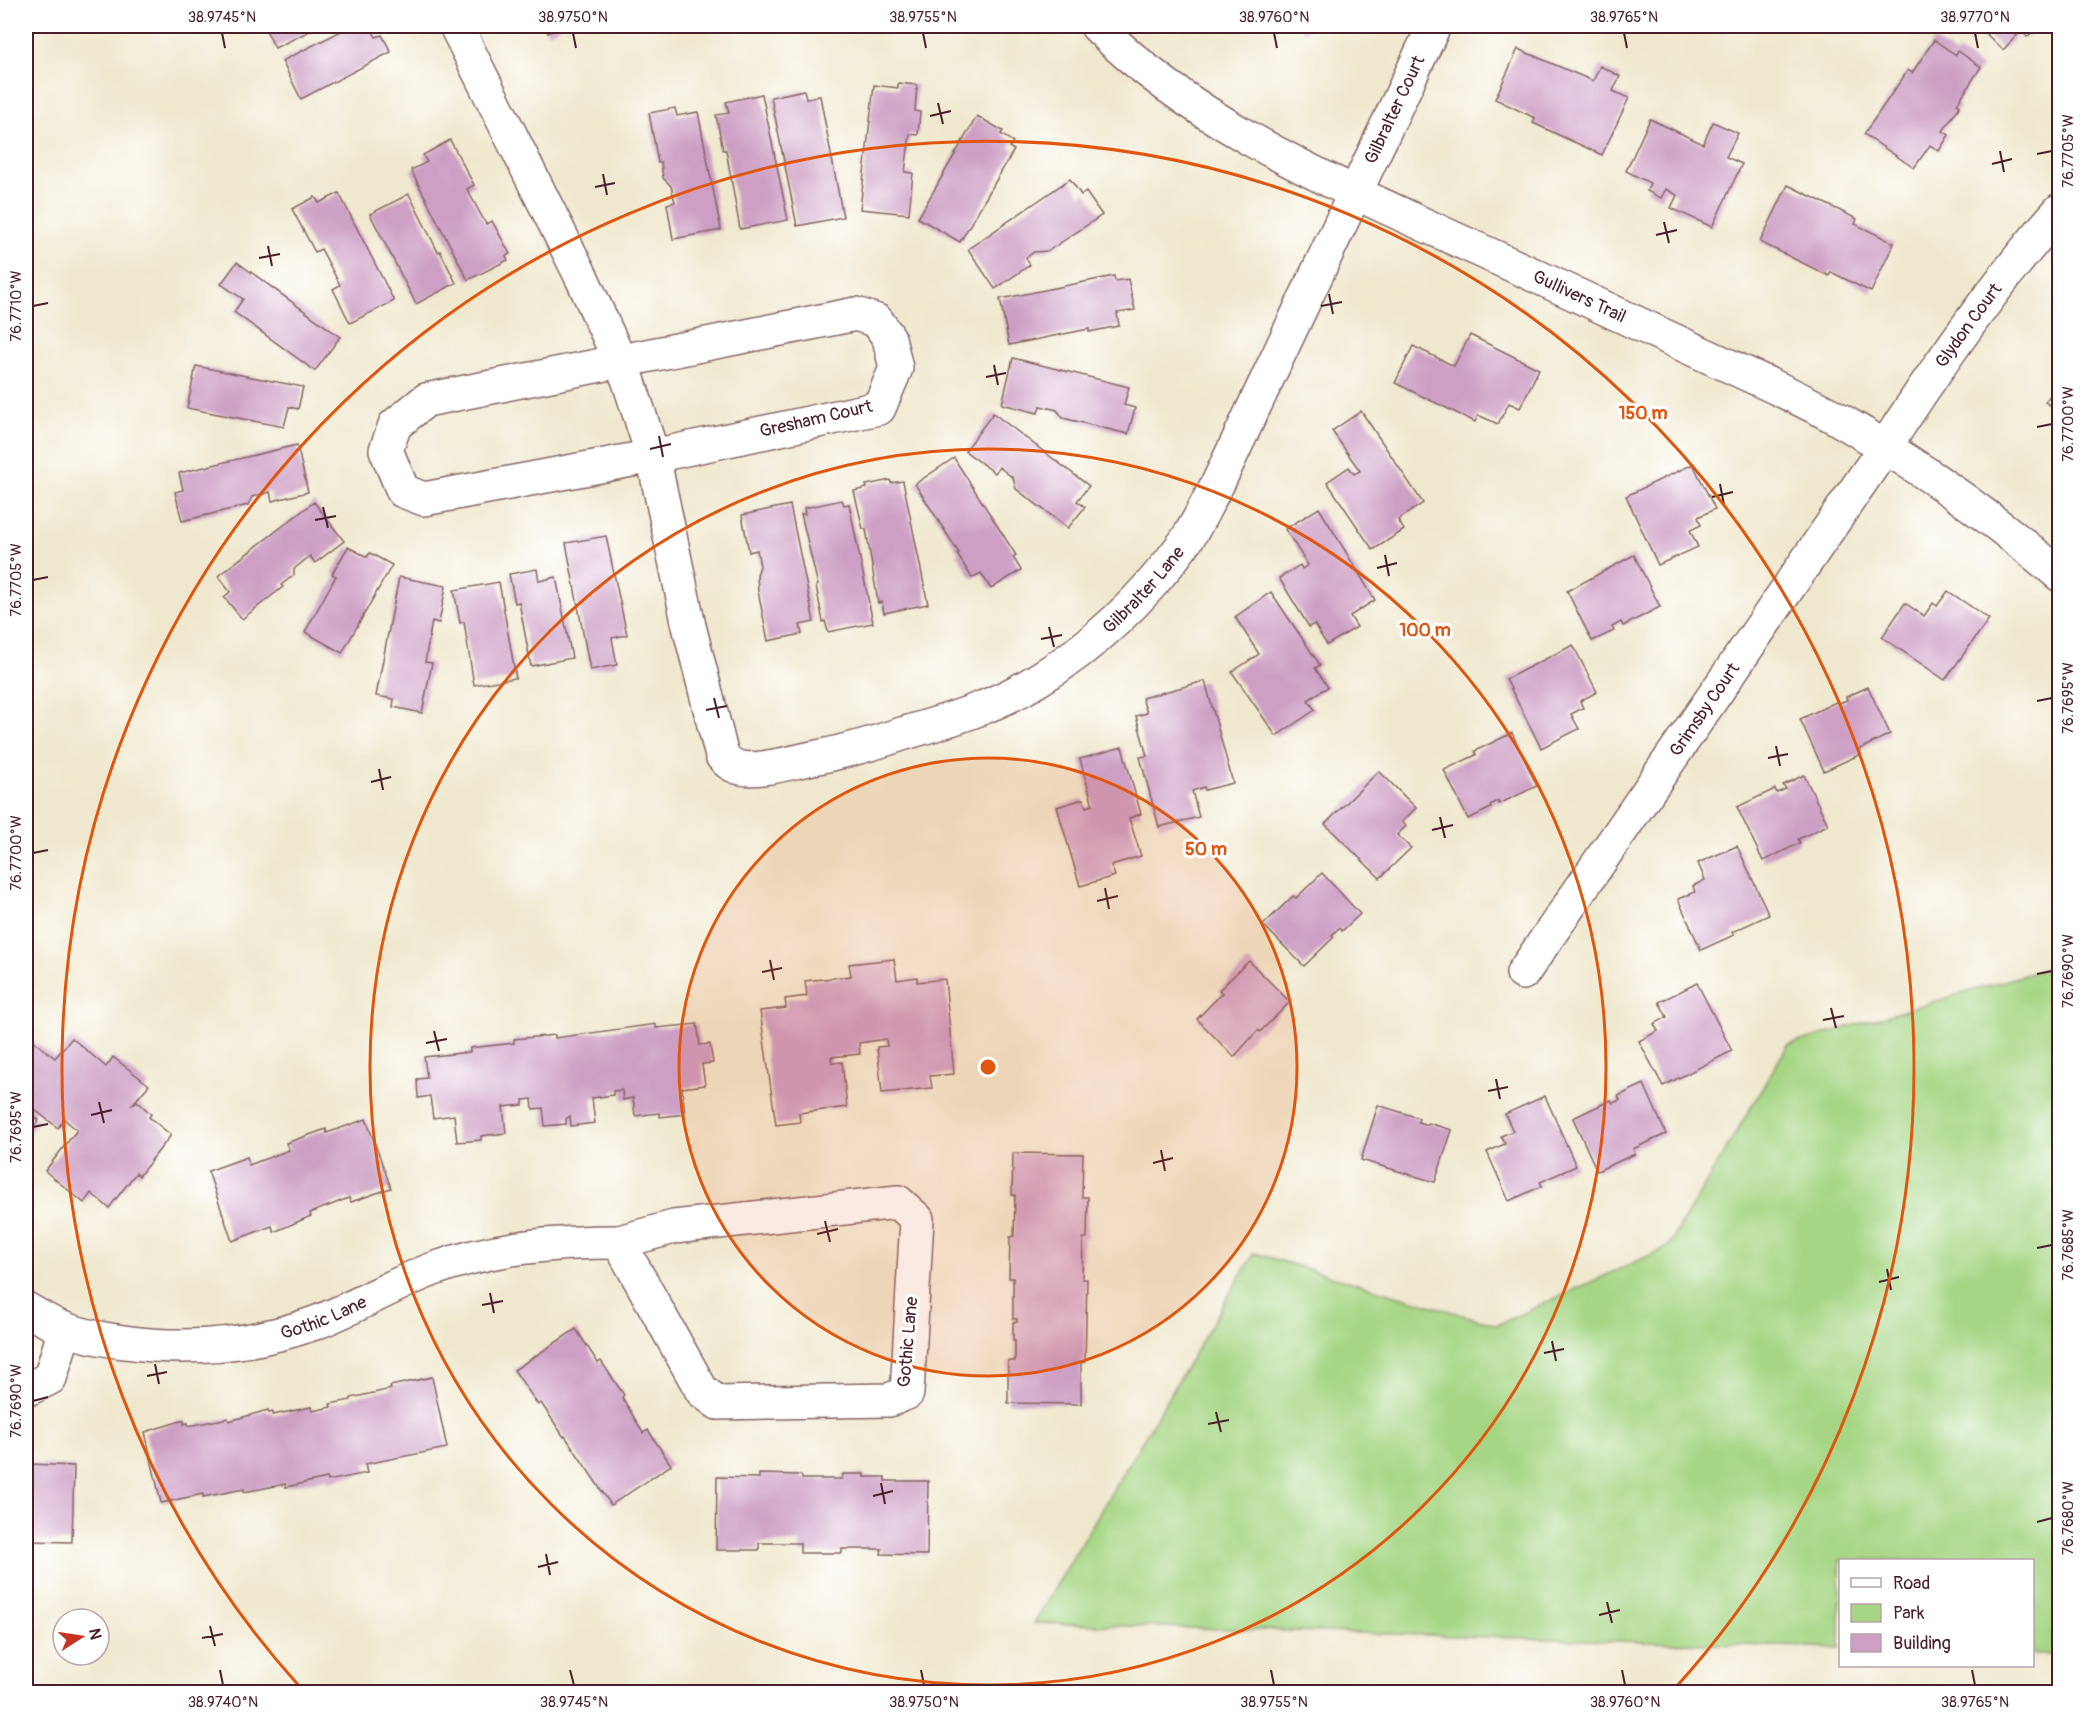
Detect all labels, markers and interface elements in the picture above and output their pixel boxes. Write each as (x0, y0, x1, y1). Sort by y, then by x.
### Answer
text: 38.9745°N (188, 8, 256, 27)
text: 38.9750°N (538, 8, 608, 27)
text: 38.9755°N (889, 8, 957, 27)
text: 38.9760°N (1239, 8, 1309, 27)
text: 38.9765°N (1590, 8, 1658, 27)
text: 38.9770°N (1940, 8, 2010, 27)
street label: Gilbralter Court (1359, 51, 1430, 168)
text: 76.7705°W (2059, 114, 2078, 188)
street label: Gullivers Trail (1529, 265, 1630, 328)
text: 76.7710°W (7, 270, 26, 342)
street label: Glydon Court (1930, 278, 2007, 372)
text: 76.7700°W (2059, 386, 2078, 462)
street label: Gresham Court (757, 395, 875, 443)
text: 150 m (1619, 402, 1668, 425)
street label: Gilbralter Lane (1098, 541, 1190, 638)
text: 76.7705°W (7, 543, 26, 617)
text: 100 m (1399, 619, 1451, 642)
street label: Grimsby Court (1664, 657, 1745, 761)
text: 76.7695°W (2059, 662, 2078, 734)
text: 76.7700°W (7, 815, 26, 891)
text: 50 m (1185, 838, 1227, 861)
text: 76.7690°W (2059, 934, 2078, 1008)
centre of rings (978, 1057, 998, 1077)
text: 76.7695°W (7, 1091, 26, 1163)
text: 76.7685°W (2059, 1209, 2078, 1281)
street label: Gothic Lane (278, 1290, 371, 1345)
street label: Gothic Lane (893, 1296, 923, 1388)
text: 76.7690°W (7, 1364, 26, 1438)
text: 76.7680°W (2059, 1481, 2078, 1555)
legend (1839, 1559, 2034, 1667)
text: Road (1893, 1572, 1930, 1595)
text: Park (1893, 1602, 1925, 1625)
north arrow (51, 1607, 111, 1667)
text: N (84, 1627, 106, 1642)
text: Building (1893, 1632, 1951, 1655)
text: 38.9740°N (188, 1693, 258, 1712)
text: 38.9745°N (540, 1693, 608, 1712)
text: 38.9750°N (889, 1693, 959, 1712)
text: 38.9755°N (1240, 1693, 1308, 1712)
text: 38.9760°N (1590, 1693, 1660, 1712)
text: 38.9765°N (1941, 1693, 2009, 1712)

